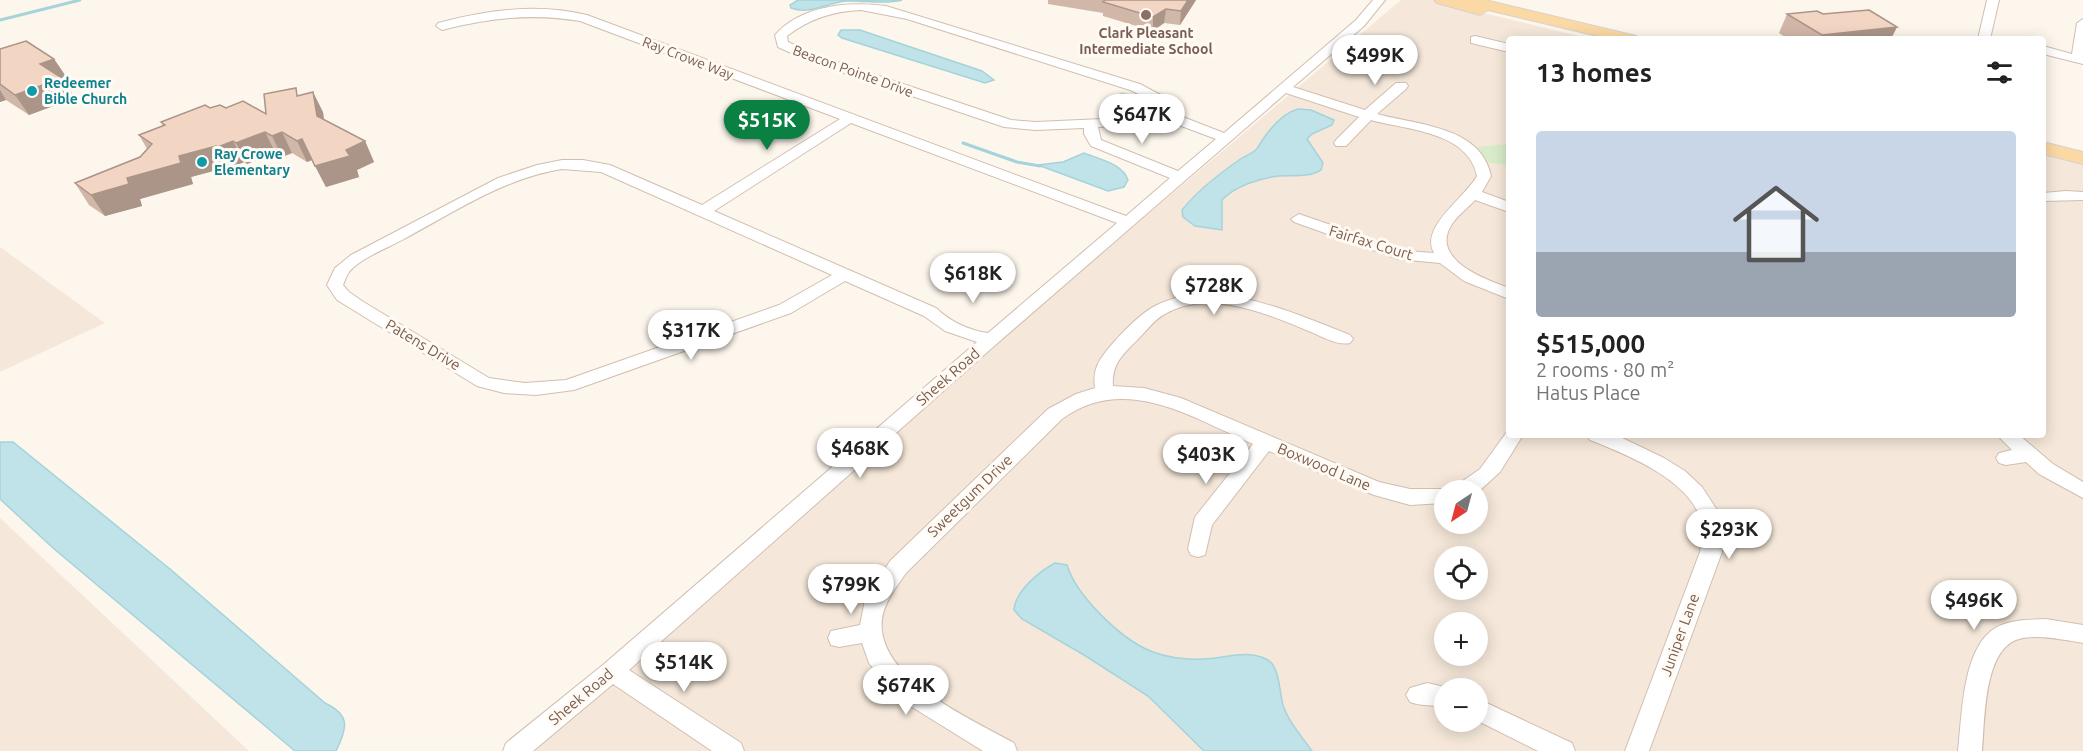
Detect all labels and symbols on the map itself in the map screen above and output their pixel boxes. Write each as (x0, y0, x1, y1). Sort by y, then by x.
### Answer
marker: Clark Pleasant Intermediate School (1139, 8, 1153, 22)
place label: Clark Pleasant Intermediate School (1079, 25, 1213, 57)
street label: Ray Crowe Way (640, 33, 736, 83)
pin: $499K (1333, 35, 1417, 86)
street label: Beacon Pointe Drive (791, 42, 915, 100)
place label: Redeemer Bible Church (44, 75, 127, 107)
marker: Redeemer Bible Church (25, 84, 39, 98)
pin: $647K (1100, 94, 1184, 145)
pin: $515K (725, 100, 809, 151)
place label: Ray Crowe Elementary (214, 146, 291, 178)
marker: Ray Crowe Elementary (195, 155, 209, 169)
street label: Fairfax Court (1327, 222, 1415, 263)
pin: $618K (931, 253, 1015, 304)
pin: $728K (1172, 265, 1256, 316)
pin: $317K (649, 310, 733, 361)
street label: Patens Drive (383, 315, 464, 374)
street label: Sheek Road (912, 344, 983, 409)
pin: $468K (818, 428, 902, 479)
pin: $403K (1164, 434, 1248, 485)
street label: Boxwood Lane (1275, 439, 1373, 494)
street label: Sweetgum Drive (924, 451, 1015, 540)
north arrow (1434, 480, 1488, 534)
pin: $293K (1687, 509, 1771, 560)
pin: $799K (809, 564, 893, 615)
pin: $496K (1932, 580, 2016, 631)
street label: Juniper Lane (1657, 591, 1702, 678)
pin: $514K (642, 642, 726, 693)
street label: Sheek Road (545, 665, 616, 728)
pin: $674K (864, 665, 948, 716)

